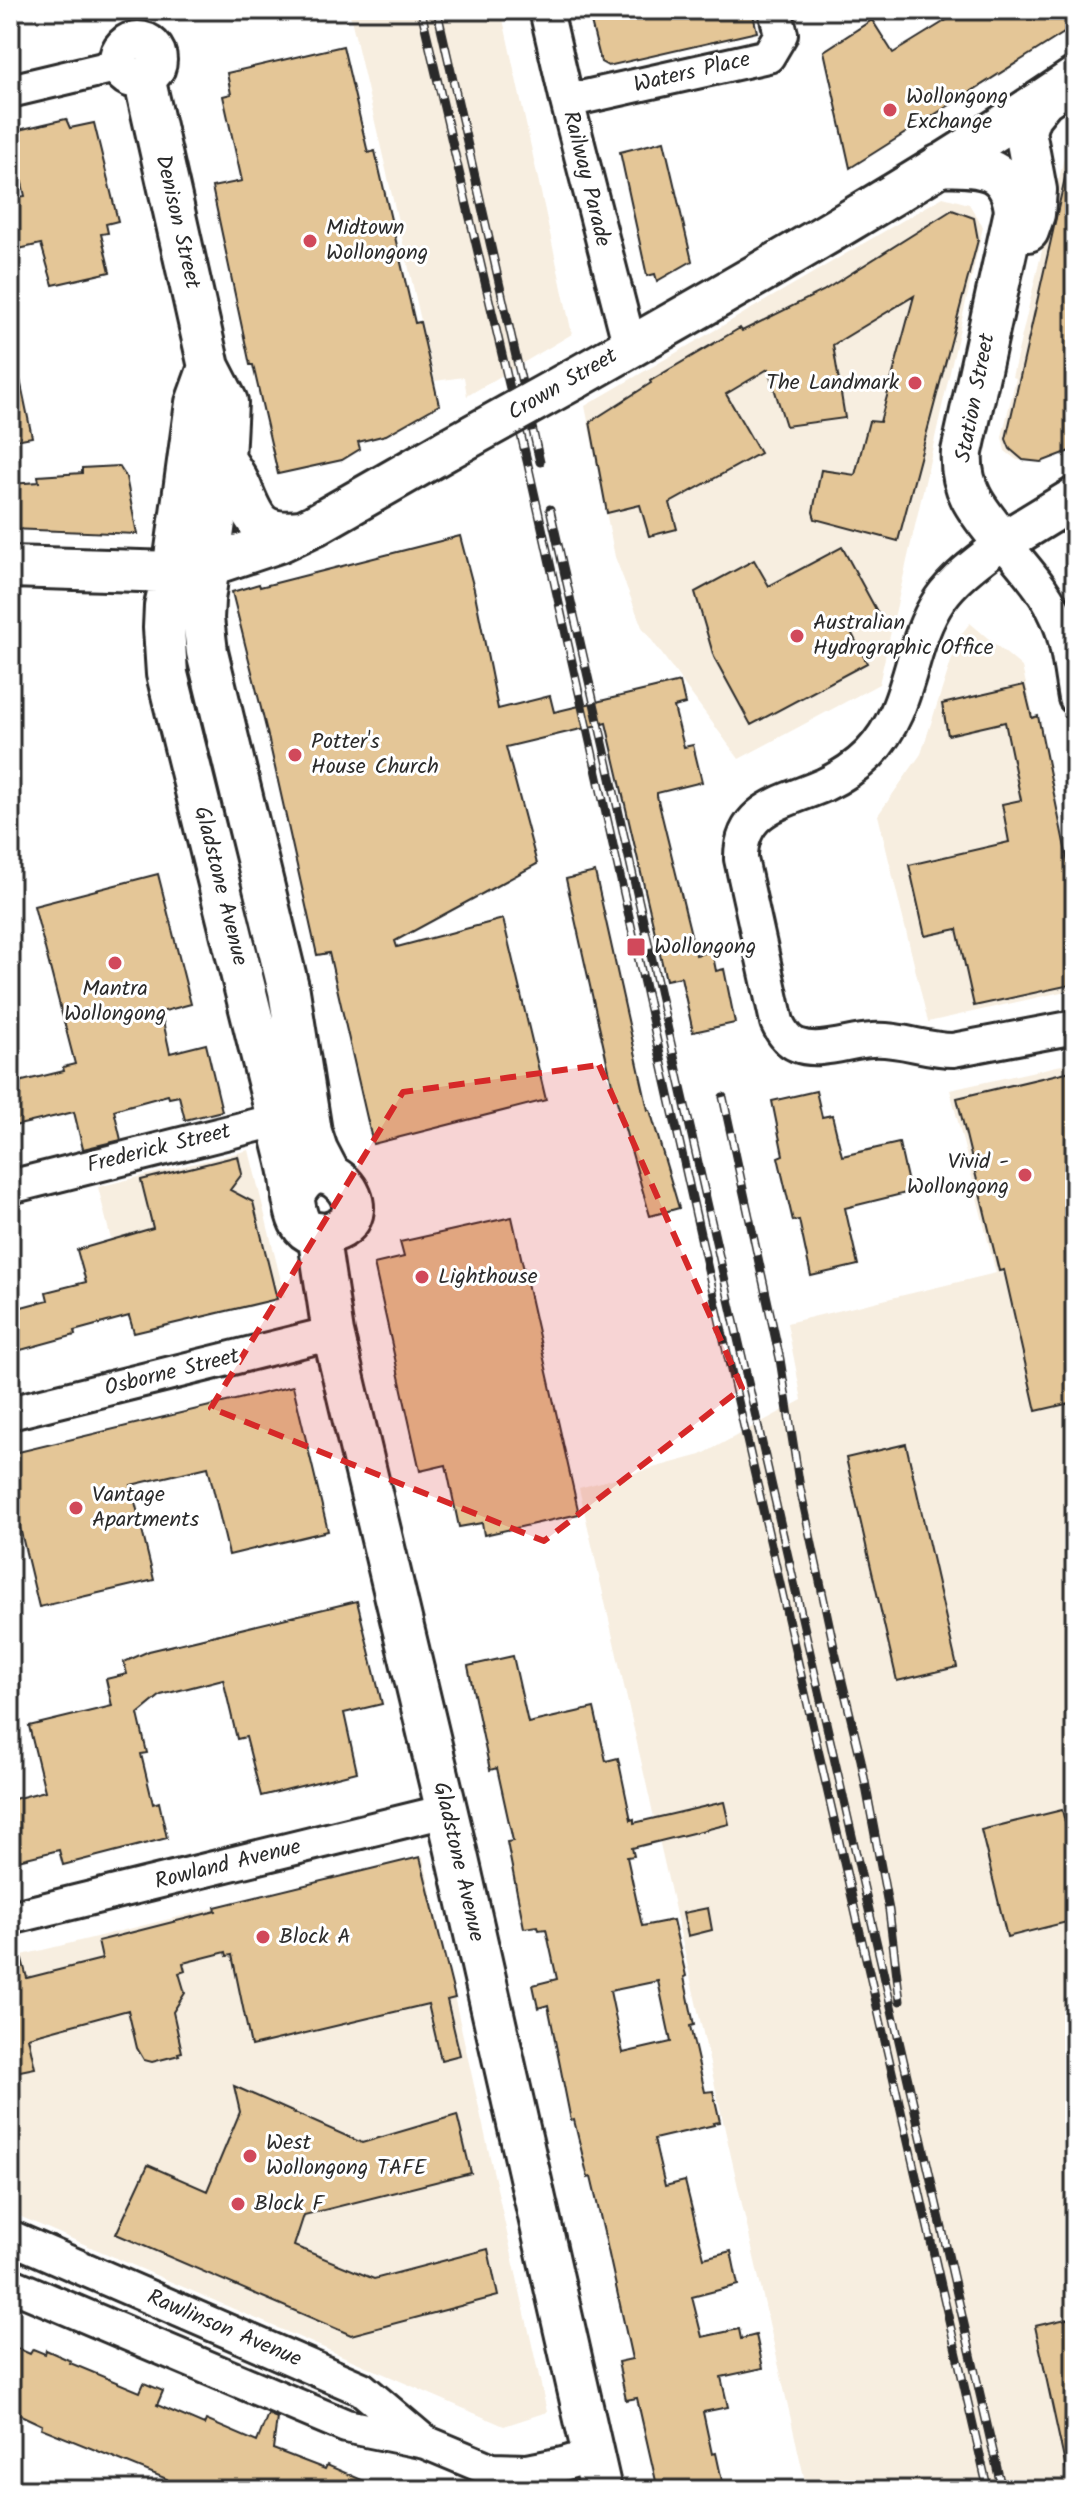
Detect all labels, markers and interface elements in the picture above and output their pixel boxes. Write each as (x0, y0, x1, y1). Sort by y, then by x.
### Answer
street label: Waters Place (630, 43, 754, 103)
place label: Wollongong Exchange (906, 80, 1008, 140)
marker: Wollongong Exchange (881, 101, 899, 119)
street label: Railway Parade (552, 107, 620, 251)
street label: Denison Street (145, 151, 210, 293)
place label: Midtown Wollongong (326, 211, 428, 271)
marker: Midtown Wollongong (301, 232, 319, 250)
street label: Station Street (946, 330, 1006, 465)
street label: Crown Street (502, 339, 625, 431)
place label: The Landmark (766, 366, 900, 401)
marker: The Landmark (906, 374, 924, 392)
place label: Australian Hydrographic Office (813, 606, 994, 666)
marker: Australian Hydrographic Office (788, 627, 806, 645)
place label: Potter's House Church (311, 725, 439, 785)
marker: Potter's House Church (286, 746, 304, 764)
street label: Gladstone Avenue (183, 803, 257, 970)
place label: Wollongong (654, 930, 756, 965)
marker: Wollongong (625, 936, 647, 958)
marker: Mantra Wollongong (106, 954, 124, 972)
place label: Mantra Wollongong (64, 972, 166, 1032)
street label: Frederick Street (84, 1114, 235, 1184)
place label: Vivid - Wollongong (907, 1145, 1009, 1205)
marker: Vivid - Wollongong (1016, 1166, 1034, 1184)
place label: Lighthouse (438, 1260, 538, 1295)
marker: Lighthouse (413, 1268, 431, 1286)
street label: Osborne Street (101, 1339, 244, 1407)
place label: Vantage Apartments (92, 1478, 200, 1538)
marker: Vantage Apartments (67, 1499, 85, 1517)
street label: Gladstone Avenue (423, 1779, 493, 1946)
street label: Rowland Avenue (151, 1830, 305, 1900)
place label: Block A (279, 1920, 351, 1955)
marker: Block A (254, 1928, 272, 1946)
place label: West Wollongong TAFE (266, 2126, 428, 2186)
marker: West Wollongong TAFE (241, 2147, 259, 2165)
place label: Block F (254, 2187, 325, 2222)
marker: Block F (229, 2195, 247, 2213)
street label: Rawlinson Avenue (141, 2281, 307, 2377)

